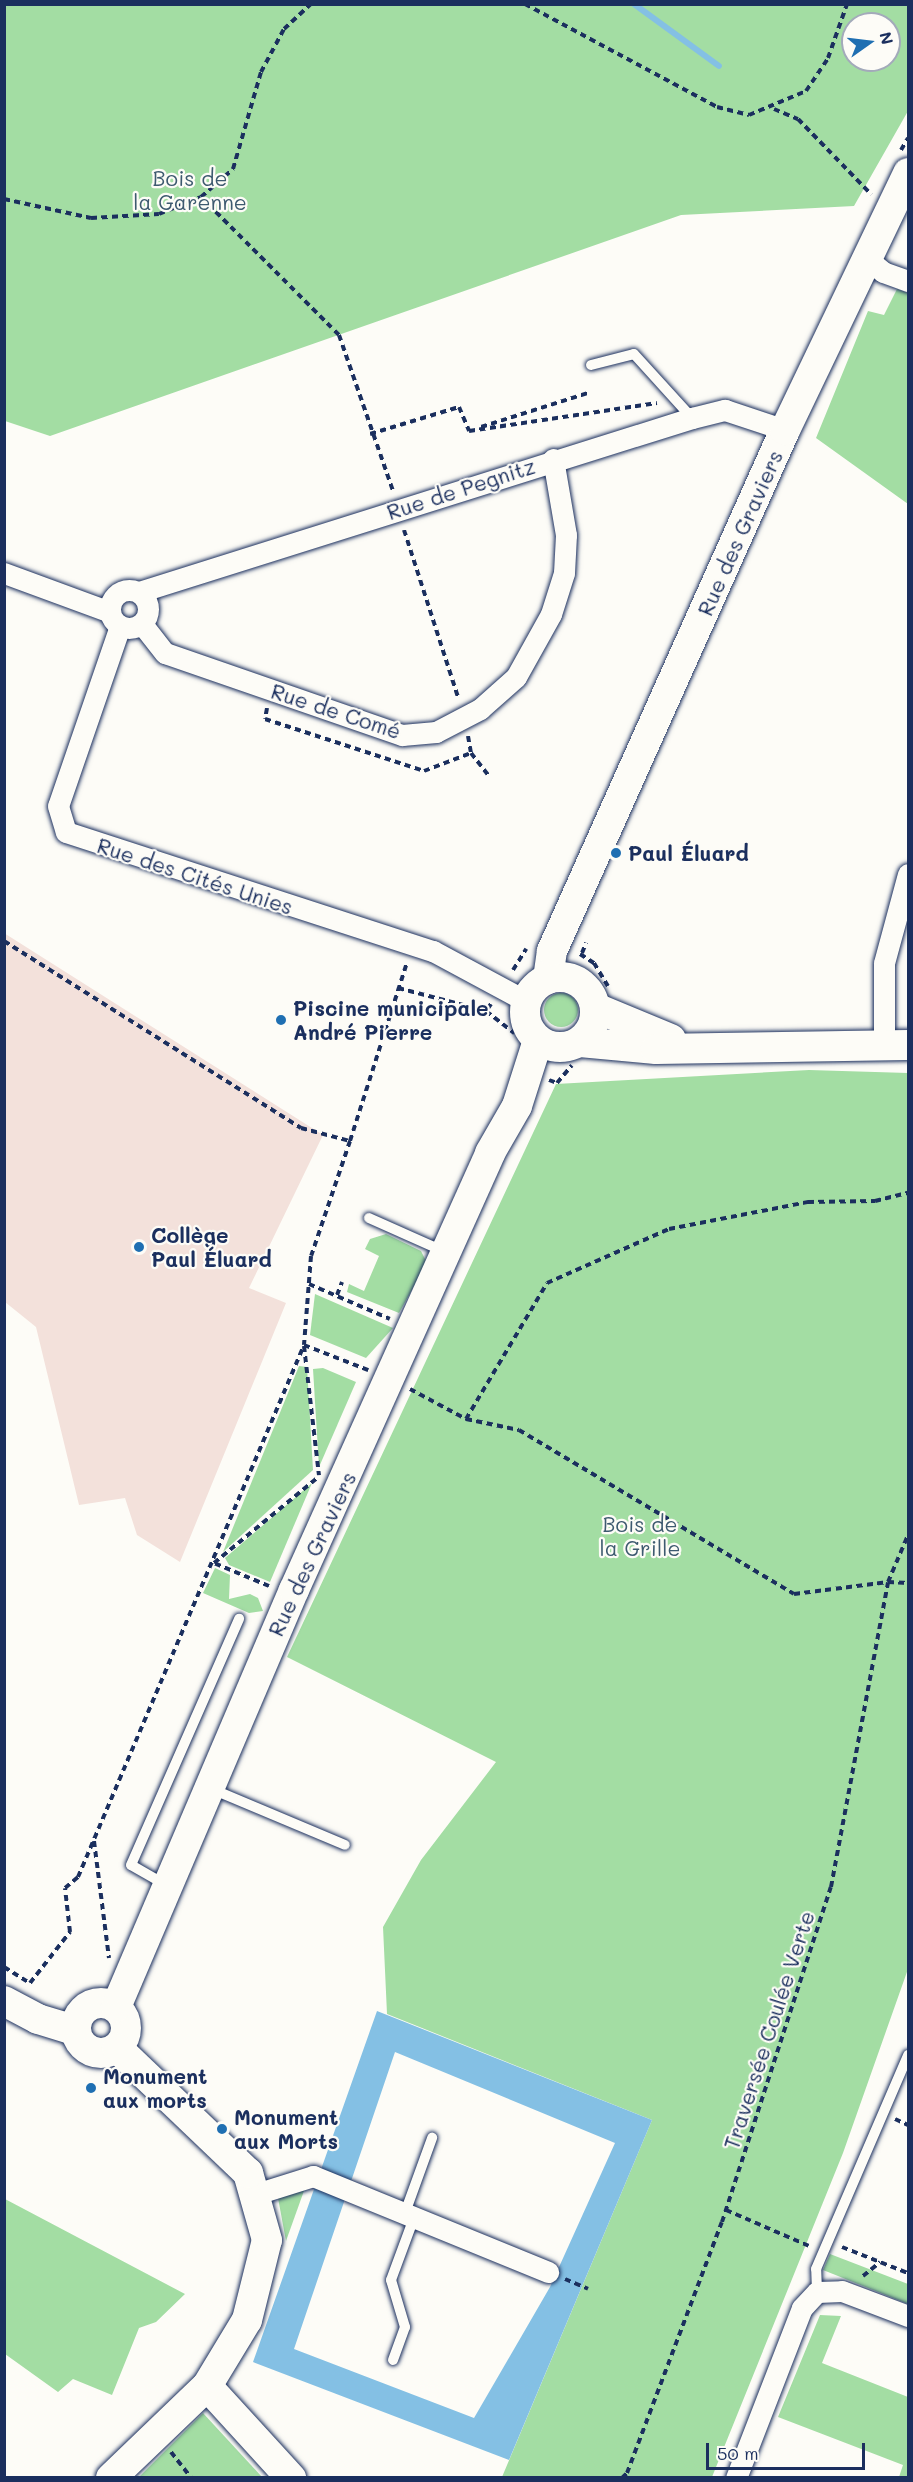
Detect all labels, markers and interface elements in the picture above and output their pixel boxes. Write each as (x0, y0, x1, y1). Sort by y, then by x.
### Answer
north arrow (841, 12, 901, 72)
text: N (875, 30, 899, 46)
park label: Bois de la Garenne (133, 165, 247, 215)
street label: Rue des Graviers (692, 446, 788, 620)
street label: Rue de Pegnitz (384, 453, 538, 525)
street label: Rue de Comé (268, 678, 404, 744)
street label: Rue des Cités Unies (94, 832, 296, 920)
place label: Paul Éluard (628, 840, 749, 866)
marker: Paul Éluard (609, 846, 623, 860)
place label: Piscine municipale André Pierre (293, 995, 489, 1045)
marker: Piscine municipale André Pierre (274, 1013, 288, 1027)
place label: Collège Paul Éluard (151, 1222, 272, 1272)
marker: Collège Paul Éluard (132, 1240, 146, 1254)
street label: Rue des Graviers (263, 1468, 361, 1640)
park label: Bois de la Grille (599, 1511, 681, 1561)
street label: Traversée Coulée Verte (719, 1908, 819, 2152)
place label: Monument aux morts (103, 2063, 207, 2113)
marker: Monument aux morts (84, 2081, 98, 2095)
place label: Monument aux Morts (234, 2104, 338, 2154)
marker: Monument aux Morts (215, 2122, 229, 2136)
scale bar (709, 2431, 868, 2469)
text: 50 m (717, 2441, 759, 2465)

